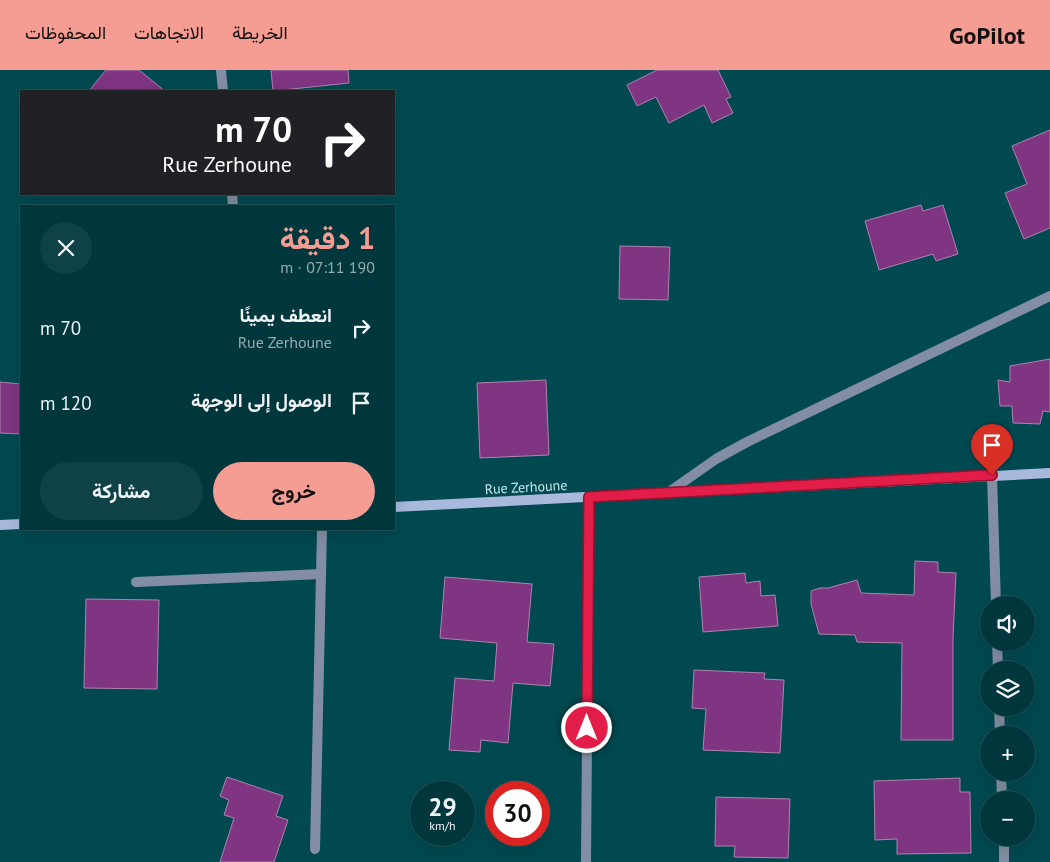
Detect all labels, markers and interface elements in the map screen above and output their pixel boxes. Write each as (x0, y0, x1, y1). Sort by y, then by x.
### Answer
text: GoPilot (949, 20, 1025, 51)
text: المحفوظات (25, 21, 106, 44)
text: الاتجاهات (134, 21, 204, 44)
text: الخريطة (232, 21, 288, 44)
text: 70 m (215, 106, 292, 152)
icon: right (310, 110, 375, 175)
text: Rue Zerhoune (162, 150, 292, 178)
text: 1 دقيقة (280, 218, 375, 257)
button: close (40, 222, 92, 274)
text: 190 m · 07:11 (280, 257, 375, 277)
text: انعطف يمينًا (240, 303, 332, 327)
icon: right (347, 314, 375, 342)
text: 70 m (40, 316, 81, 340)
text: Rue Zerhoune (238, 332, 332, 352)
text: الوصول إلى الوجهة (191, 388, 332, 412)
icon: arrive (347, 389, 375, 417)
text: 120 m (40, 391, 92, 415)
pin (971, 424, 1013, 475)
icon: arrive (978, 431, 1006, 459)
button: مشاركة (40, 462, 203, 520)
button: خروج (213, 462, 375, 520)
street label: Rue Zerhoune (484, 476, 568, 498)
map controls (980, 596, 1035, 846)
button: sound (980, 596, 1035, 651)
button: layers (980, 661, 1035, 716)
position arrow (560, 701, 612, 753)
button: + (980, 726, 1035, 781)
speed limit sign: 30 (485, 781, 550, 846)
text: 29 (428, 791, 457, 823)
button: − (980, 791, 1035, 846)
text: km/h (429, 818, 456, 833)

